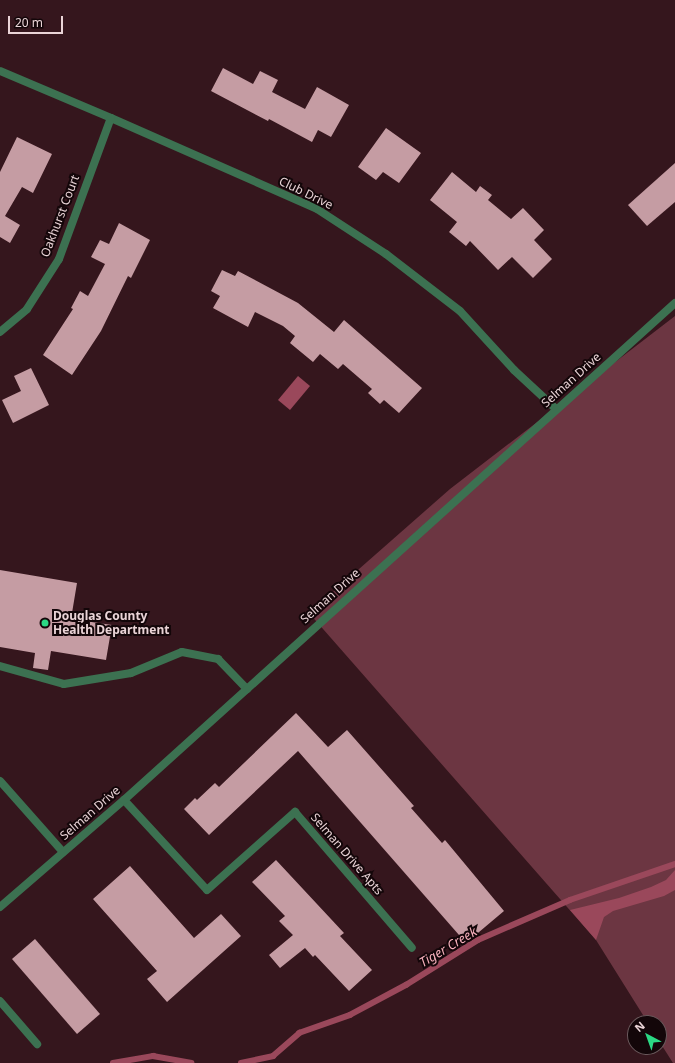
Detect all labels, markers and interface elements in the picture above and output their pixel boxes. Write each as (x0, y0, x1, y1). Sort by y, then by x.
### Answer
scale bar (10, 8, 65, 34)
text: 20 m (15, 14, 43, 31)
street label: Oakhurst Court (38, 173, 82, 259)
street label: Club Drive (277, 174, 335, 212)
street label: Selman Drive (538, 350, 604, 410)
street label: Selman Drive (297, 566, 363, 626)
place label: Douglas County Health Department (53, 609, 169, 637)
marker: Douglas County Health Department (40, 618, 50, 628)
street label: Selman Drive (57, 783, 123, 843)
street label: Selman Drive Apts (308, 810, 386, 898)
water label: Tiger Creek (416, 924, 480, 970)
north arrow (627, 1015, 667, 1055)
text: N (631, 1018, 648, 1035)

